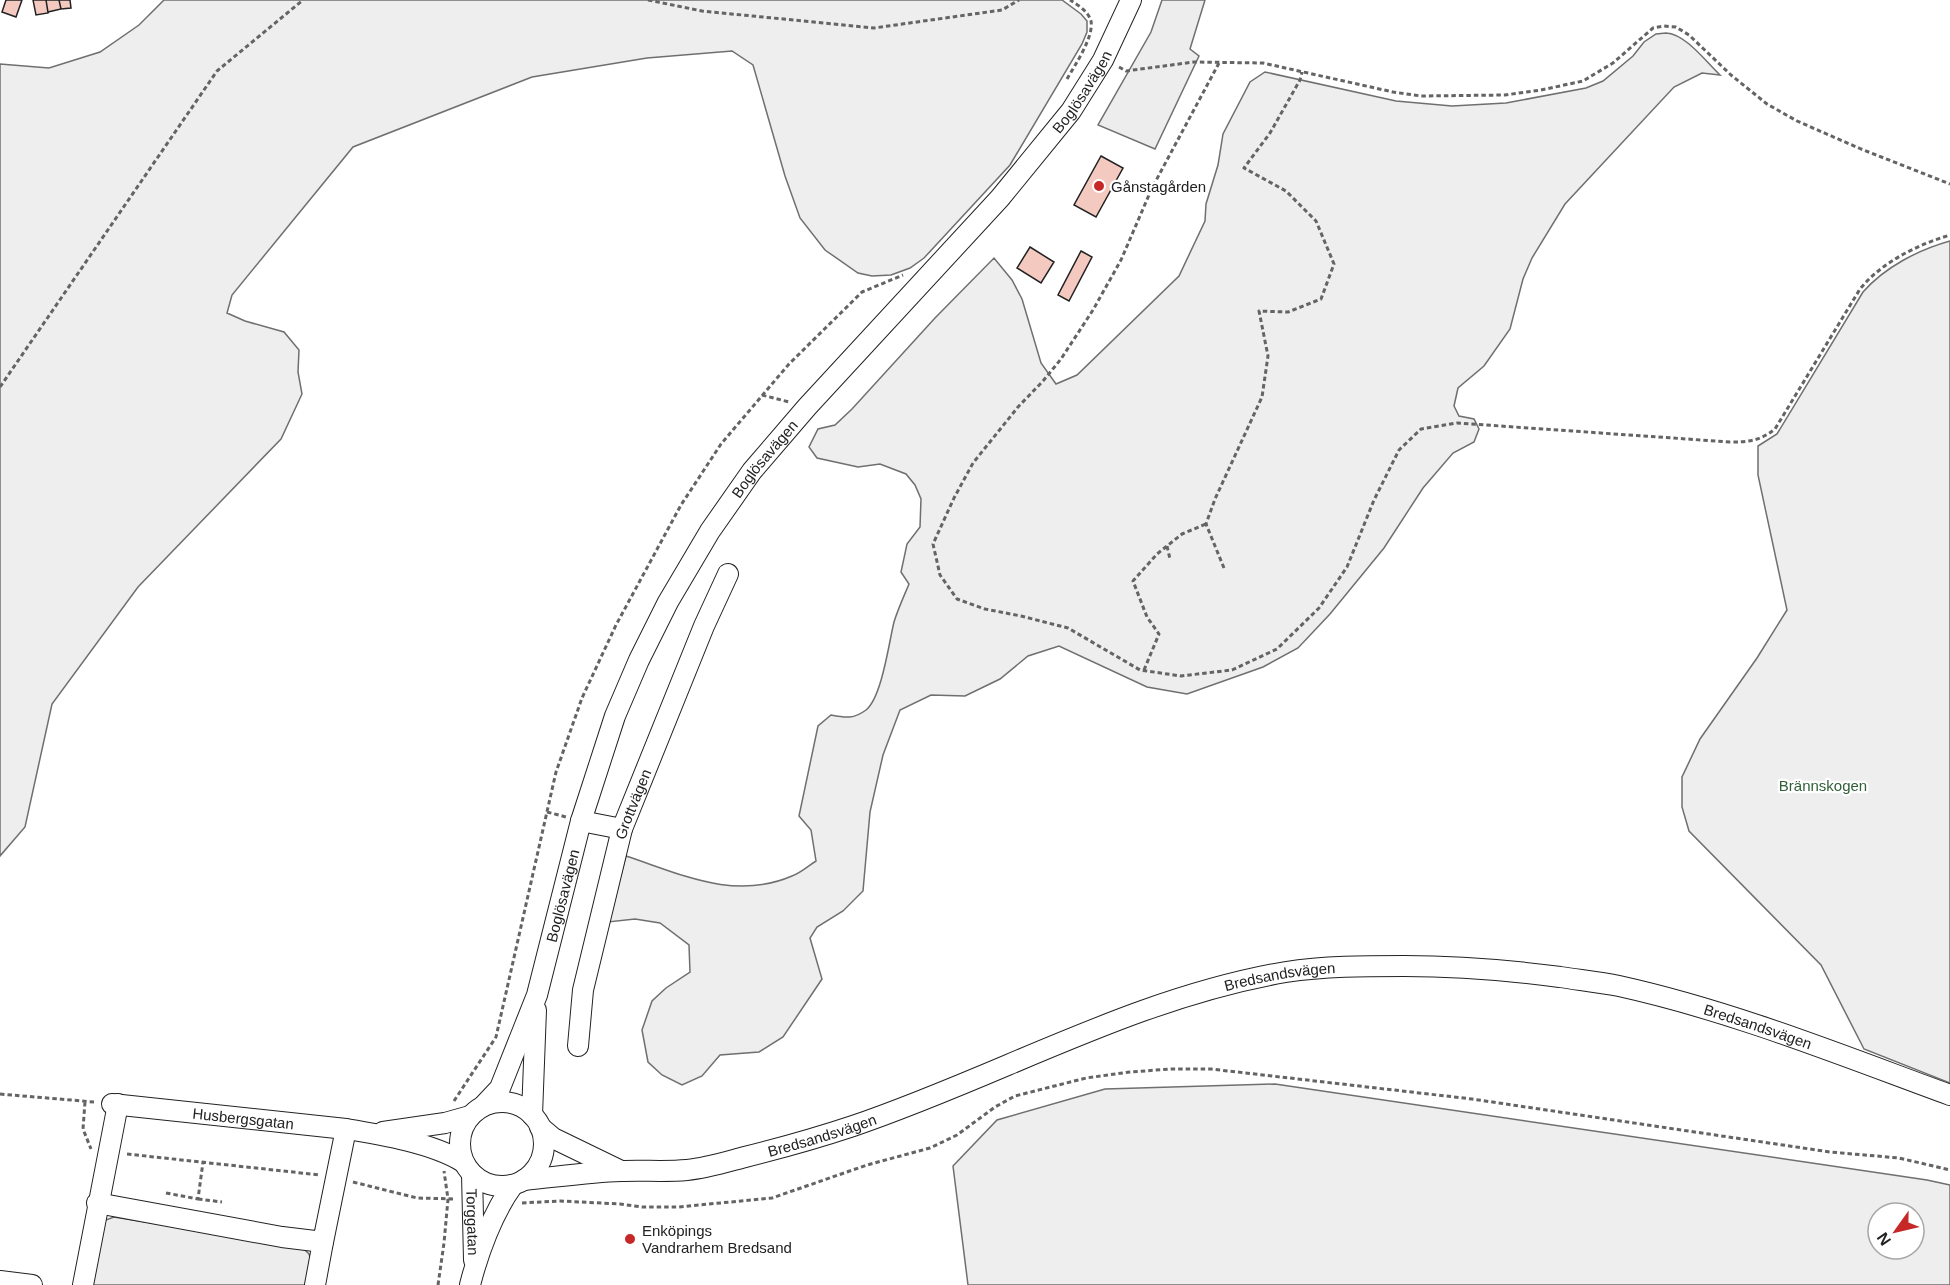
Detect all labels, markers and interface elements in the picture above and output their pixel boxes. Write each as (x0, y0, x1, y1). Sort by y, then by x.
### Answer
street label: Boglösavägen (1048, 48, 1115, 136)
place label: Gånstagården (1111, 178, 1206, 195)
marker: Gånstagården (1092, 179, 1106, 193)
street label: Boglösavägen (728, 416, 801, 501)
street label: Grottvägen (611, 766, 654, 841)
park label: Brännskogen (1779, 777, 1867, 794)
street label: Boglösavägen (542, 847, 582, 944)
street label: Bredsandsvägen (1222, 959, 1336, 994)
street label: Bredsandsvägen (1702, 1000, 1814, 1052)
street label: Husbergsgatan (192, 1104, 295, 1132)
street label: Bredsandsvägen (766, 1110, 878, 1159)
street label: Torggatan (464, 1188, 482, 1256)
north arrow (1866, 1201, 1926, 1261)
place label: Enköpings Vandrarhem Bredsand (642, 1222, 792, 1256)
text: N (1874, 1230, 1894, 1249)
marker: Enköpings Vandrarhem Bredsand (623, 1232, 637, 1246)

